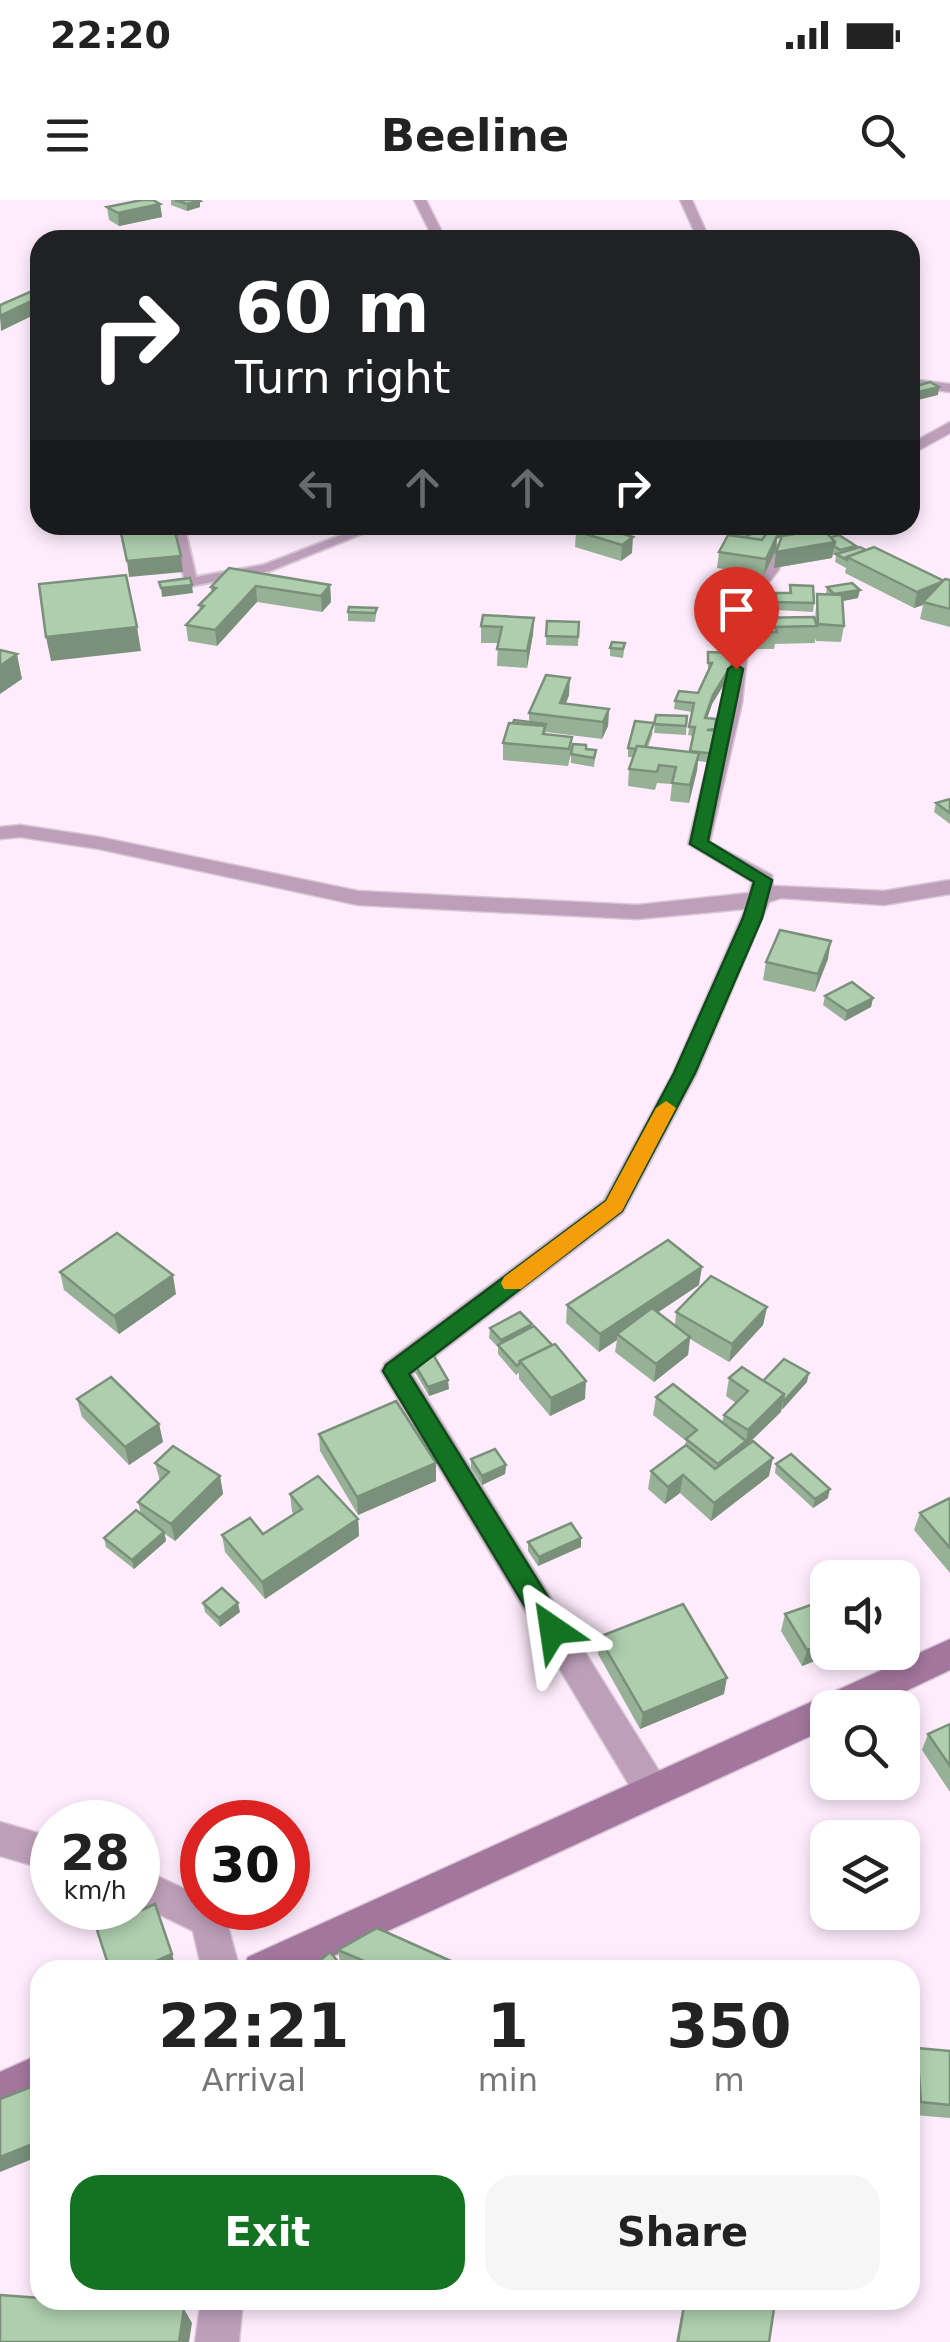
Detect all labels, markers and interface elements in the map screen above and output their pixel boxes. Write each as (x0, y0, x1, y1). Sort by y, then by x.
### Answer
text: 22:20 (50, 13, 171, 57)
icon: menu (40, 108, 95, 163)
icon: search (855, 108, 910, 163)
text: Beeline (381, 109, 569, 162)
text: 60 m (235, 267, 430, 349)
icon: right (70, 270, 200, 400)
text: Turn right (235, 351, 450, 404)
icon: left (290, 460, 345, 515)
icon: ahead (395, 460, 450, 515)
icon: ahead (500, 460, 555, 515)
icon: right (605, 460, 660, 515)
pin (694, 567, 779, 670)
icon: arrive (709, 582, 764, 637)
map controls (810, 1560, 920, 1930)
button: sound (810, 1560, 920, 1670)
position arrow (501, 1578, 605, 1682)
button: search (810, 1690, 920, 1800)
speed limit sign: 30 (180, 1800, 310, 1930)
button: layers (810, 1820, 920, 1930)
text: 28 (60, 1824, 130, 1882)
text: km/h (63, 1876, 127, 1905)
text: 22:21 (158, 1991, 349, 2061)
text: 1 (487, 1991, 529, 2061)
text: 350 (666, 1991, 792, 2061)
text: Arrival (202, 2061, 306, 2099)
text: min (478, 2061, 538, 2099)
text: m (713, 2061, 745, 2099)
button: Exit (70, 2175, 465, 2290)
button: Share (485, 2175, 880, 2290)

